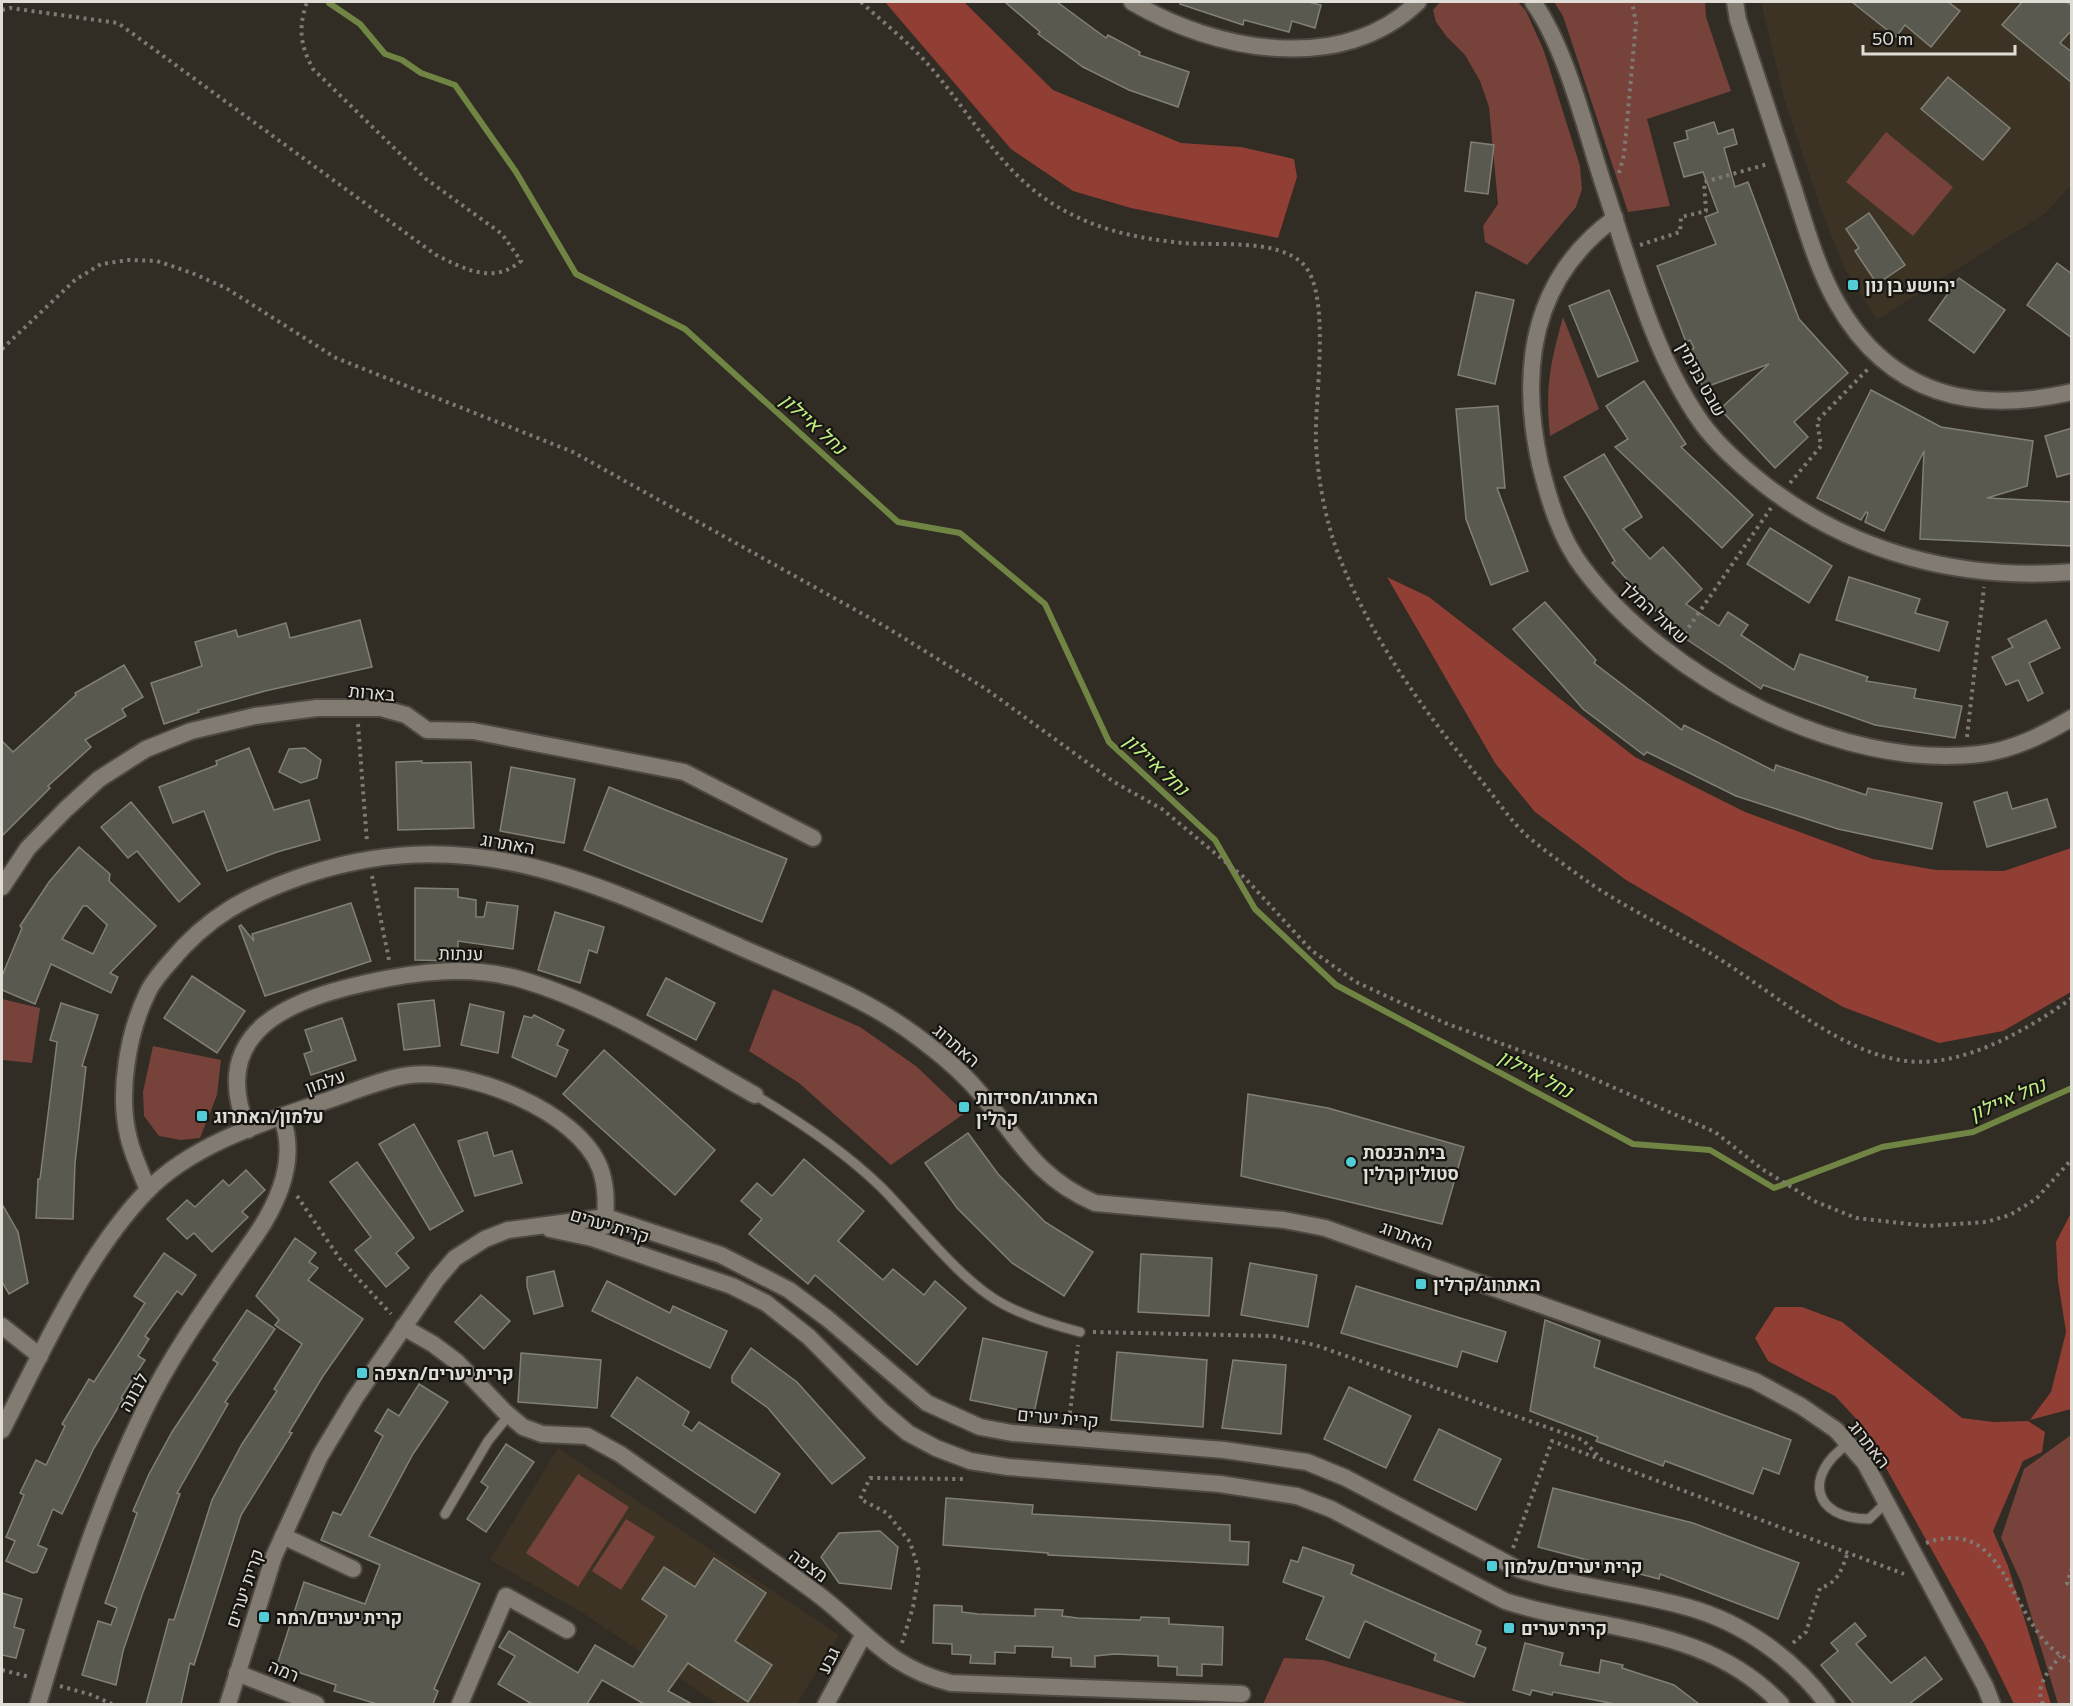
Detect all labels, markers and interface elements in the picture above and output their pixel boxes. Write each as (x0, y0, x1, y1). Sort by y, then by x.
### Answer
scale bar (1863, 18, 2014, 56)
text: 50 m (1872, 27, 1913, 49)
place label: יהושע בן נון (1865, 274, 1956, 296)
marker: יהושע בן נון (1846, 278, 1860, 292)
street label: שבט בנימין (1673, 338, 1731, 420)
water label: נחל איילון (775, 387, 853, 461)
street label: שאול המלך (1616, 576, 1694, 648)
street label: בארות (348, 679, 397, 705)
water label: נחל איילון (1119, 728, 1196, 802)
street label: האתרוג (479, 827, 537, 859)
street label: ענתות (438, 942, 484, 964)
street label: האתרוג (929, 1019, 985, 1071)
water label: נחל איילון (1494, 1044, 1579, 1104)
street label: עלמון (302, 1064, 348, 1098)
water label: נחל איילון (1965, 1071, 2051, 1126)
place label: האתרוג/חסידות קרלין (976, 1086, 1098, 1129)
marker: האתרוג/חסידות קרלין (957, 1100, 971, 1114)
place label: עלמון/האתרוג (214, 1105, 324, 1127)
marker: עלמון/האתרוג (195, 1109, 209, 1123)
place label: בית הכנסת סטולין קרלין (1363, 1141, 1459, 1184)
marker: בית הכנסת סטולין קרלין (1344, 1155, 1358, 1169)
street label: קרית יערים (568, 1203, 652, 1247)
street label: האתרוג (1378, 1215, 1436, 1255)
place label: האתרוג/קרלין (1433, 1273, 1541, 1295)
marker: האתרוג/קרלין (1414, 1277, 1428, 1291)
place label: קרית יערים/מצפה (374, 1362, 514, 1384)
marker: קרית יערים/מצפה (355, 1366, 369, 1380)
street label: לבונה (113, 1369, 153, 1415)
street label: קרית יערים (1016, 1402, 1100, 1432)
street label: האתרוג (1845, 1416, 1895, 1472)
street label: מצפה (785, 1543, 833, 1587)
street label: קרית יערים (220, 1546, 268, 1630)
place label: קרית יערים/עלמון (1504, 1555, 1642, 1577)
marker: קרית יערים/עלמון (1485, 1559, 1499, 1573)
place label: קרית יערים/רמה (276, 1606, 402, 1628)
marker: קרית יערים/רמה (257, 1610, 271, 1624)
place label: קרית יערים (1521, 1617, 1607, 1639)
marker: קרית יערים (1502, 1621, 1516, 1635)
street label: גבע (812, 1643, 844, 1677)
street label: רמה (266, 1654, 302, 1686)

